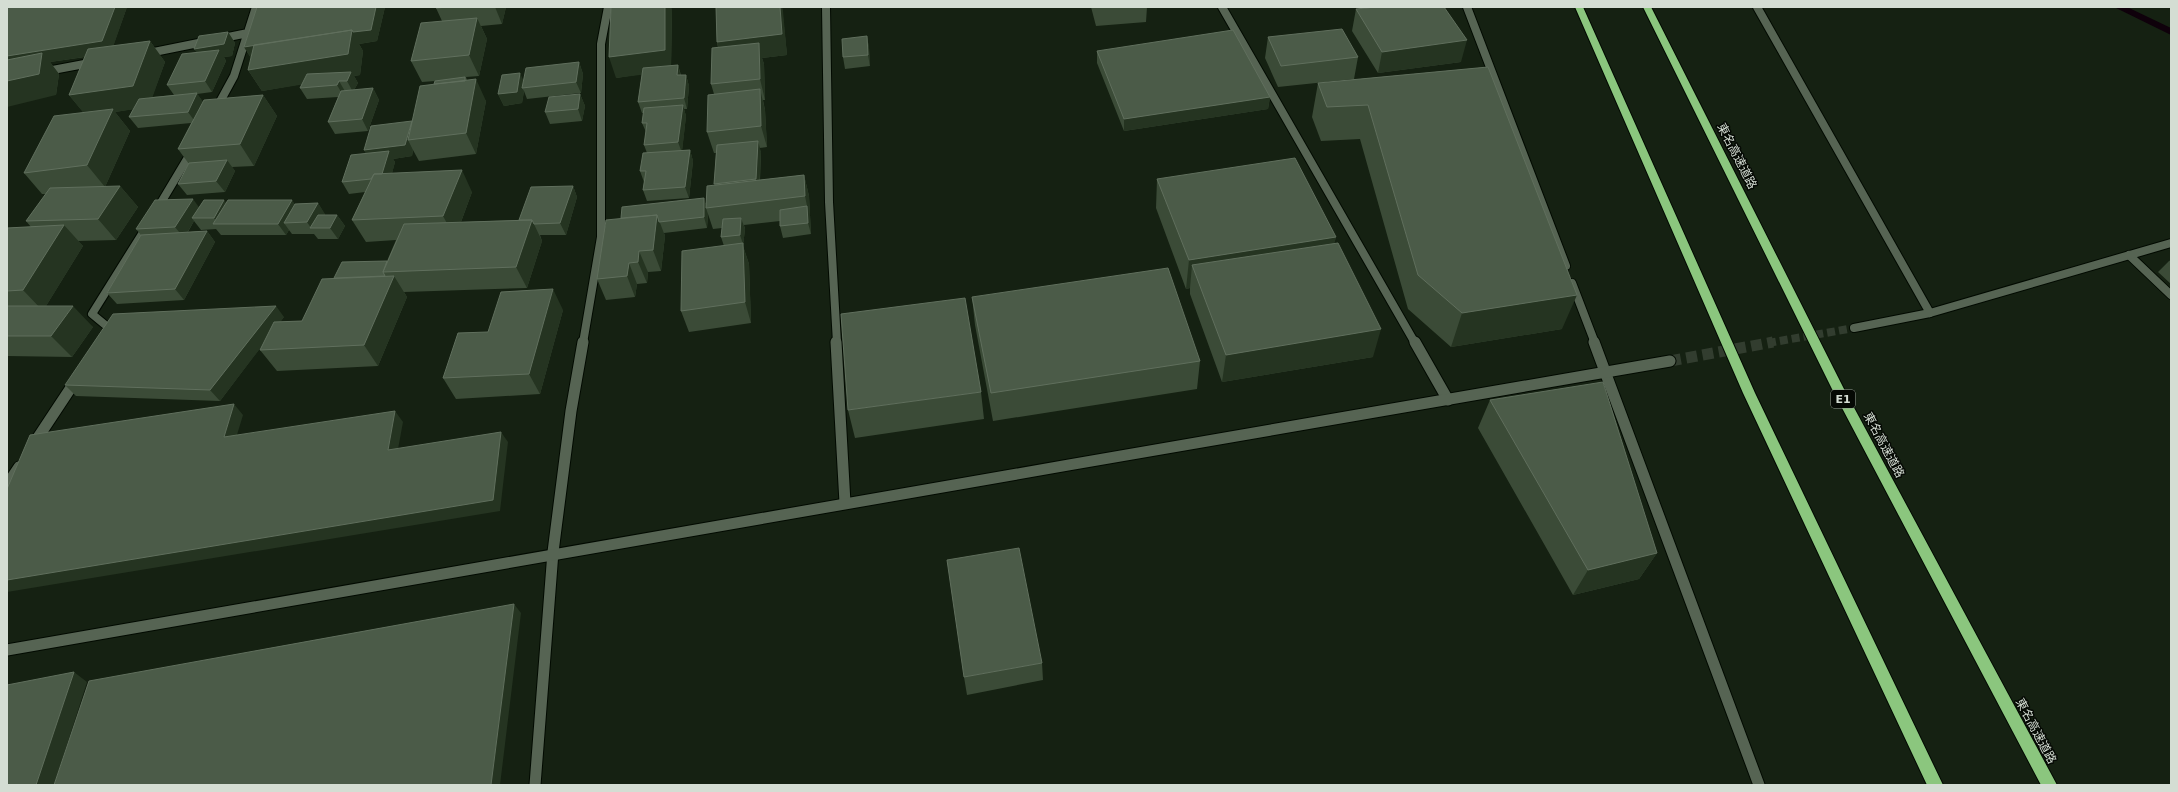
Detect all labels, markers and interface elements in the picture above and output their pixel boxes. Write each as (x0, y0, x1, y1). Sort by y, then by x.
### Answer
street label: 東名高速道路 (1714, 121, 1760, 191)
road number: E1 (1831, 390, 1855, 408)
street label: 東名高速道路 (1861, 410, 1907, 480)
street label: 東名高速道路 (2013, 696, 2059, 766)

